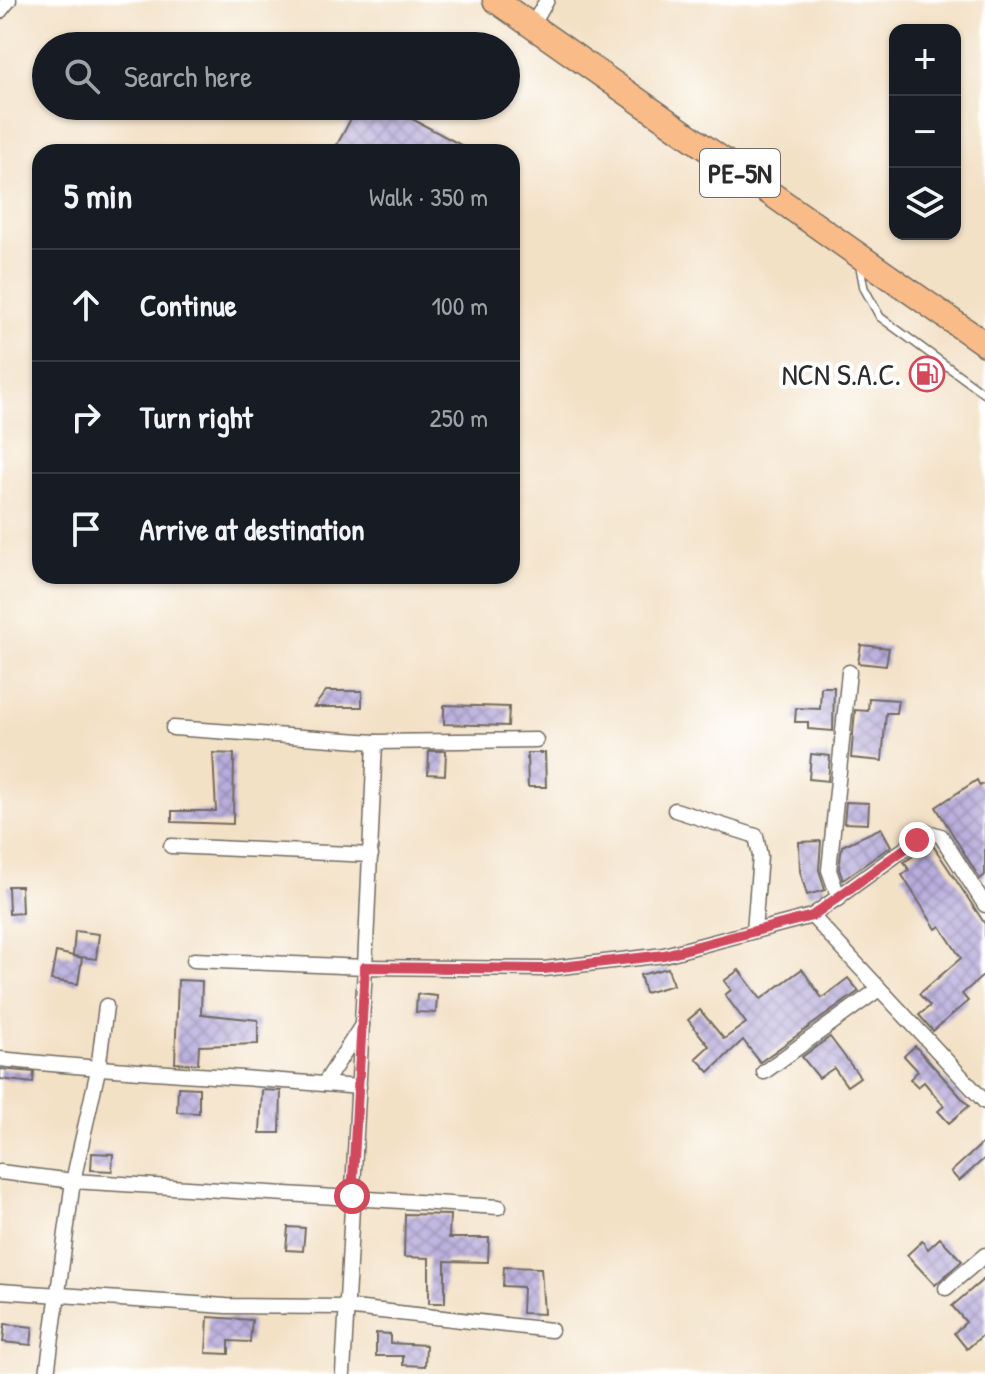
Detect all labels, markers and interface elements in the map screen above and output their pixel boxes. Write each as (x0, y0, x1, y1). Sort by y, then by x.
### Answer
map controls (889, 24, 961, 240)
button: + (889, 24, 961, 96)
search box (32, 32, 520, 120)
icon: search (60, 54, 104, 98)
text: Search here (124, 56, 252, 96)
button: − (889, 96, 961, 168)
road number: PE-5N (700, 149, 780, 197)
button: layers (889, 168, 961, 240)
text: 5 min (64, 173, 132, 219)
text: Walk · 350 m (369, 179, 488, 214)
icon: ahead (64, 283, 108, 327)
text: Continue (140, 285, 237, 325)
text: 100 m (432, 288, 488, 323)
place label: NCN S.A.C. (782, 354, 901, 394)
fuel station icon: NCN S.A.C. (908, 355, 946, 393)
icon: right (64, 395, 108, 439)
text: Turn right (140, 397, 253, 437)
text: 250 m (430, 400, 488, 435)
icon: arrive (64, 507, 108, 551)
text: Arrive at destination (140, 509, 365, 549)
route end (899, 822, 935, 858)
route start (334, 1178, 370, 1214)

